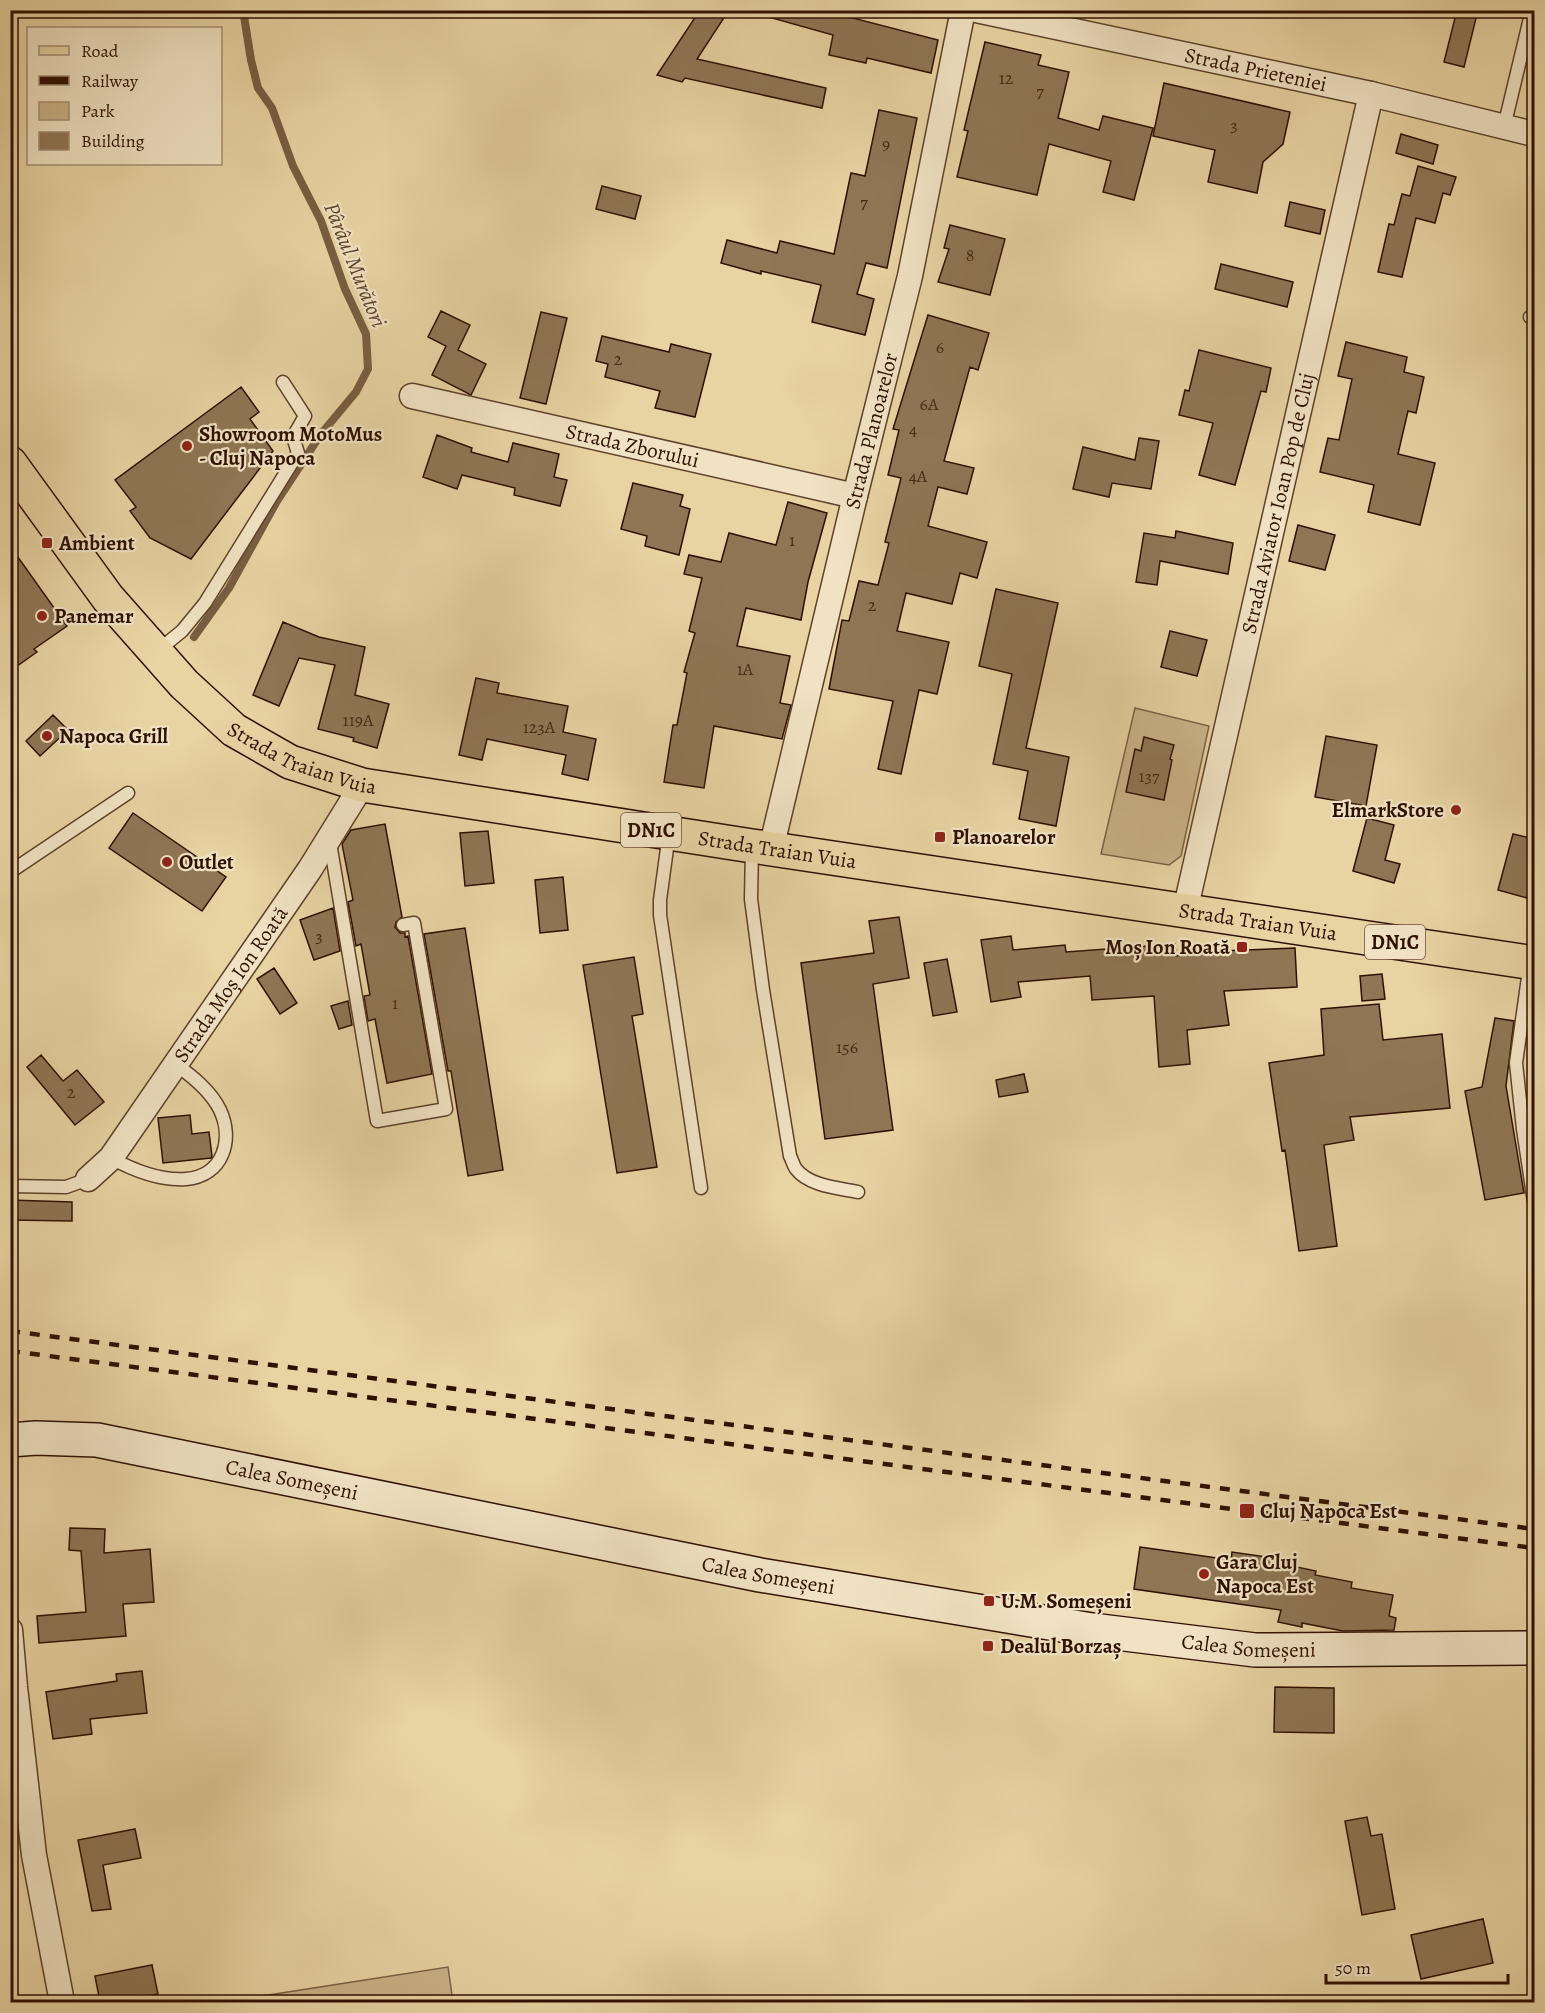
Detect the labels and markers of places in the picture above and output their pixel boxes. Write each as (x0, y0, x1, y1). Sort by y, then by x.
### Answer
place label: Showroom MotoMus - Cluj Napoca (199, 420, 382, 472)
marker: Showroom MotoMus - Cluj Napoca (180, 439, 194, 453)
place label: Ambient (58, 529, 135, 557)
marker: Ambient (40, 536, 54, 550)
place label: Panemar (54, 602, 134, 630)
marker: Panemar (35, 609, 49, 623)
place label: Napoca Grill (59, 722, 168, 750)
marker: Napoca Grill (40, 729, 54, 743)
place label: ElmarkStore (1332, 796, 1444, 824)
marker: ElmarkStore (1449, 803, 1463, 817)
place label: Planoarelor (952, 823, 1056, 851)
marker: Planoarelor (933, 830, 947, 844)
place label: Outlet (179, 848, 234, 876)
marker: Outlet (160, 855, 174, 869)
place label: Moș Ion Roată (1105, 933, 1231, 961)
marker: Moș Ion Roată (1235, 940, 1249, 954)
place label: Cluj Napoca Est (1260, 1497, 1397, 1525)
marker: Cluj Napoca Est (1238, 1502, 1256, 1520)
place label: Gara Cluj Napoca Est (1216, 1548, 1314, 1600)
marker: Gara Cluj Napoca Est (1197, 1567, 1211, 1581)
place label: U.M. Someșeni (1001, 1587, 1132, 1615)
marker: U.M. Someșeni (982, 1594, 996, 1608)
place label: Dealul Borzaș (1000, 1632, 1121, 1660)
marker: Dealul Borzaș (981, 1639, 995, 1653)

